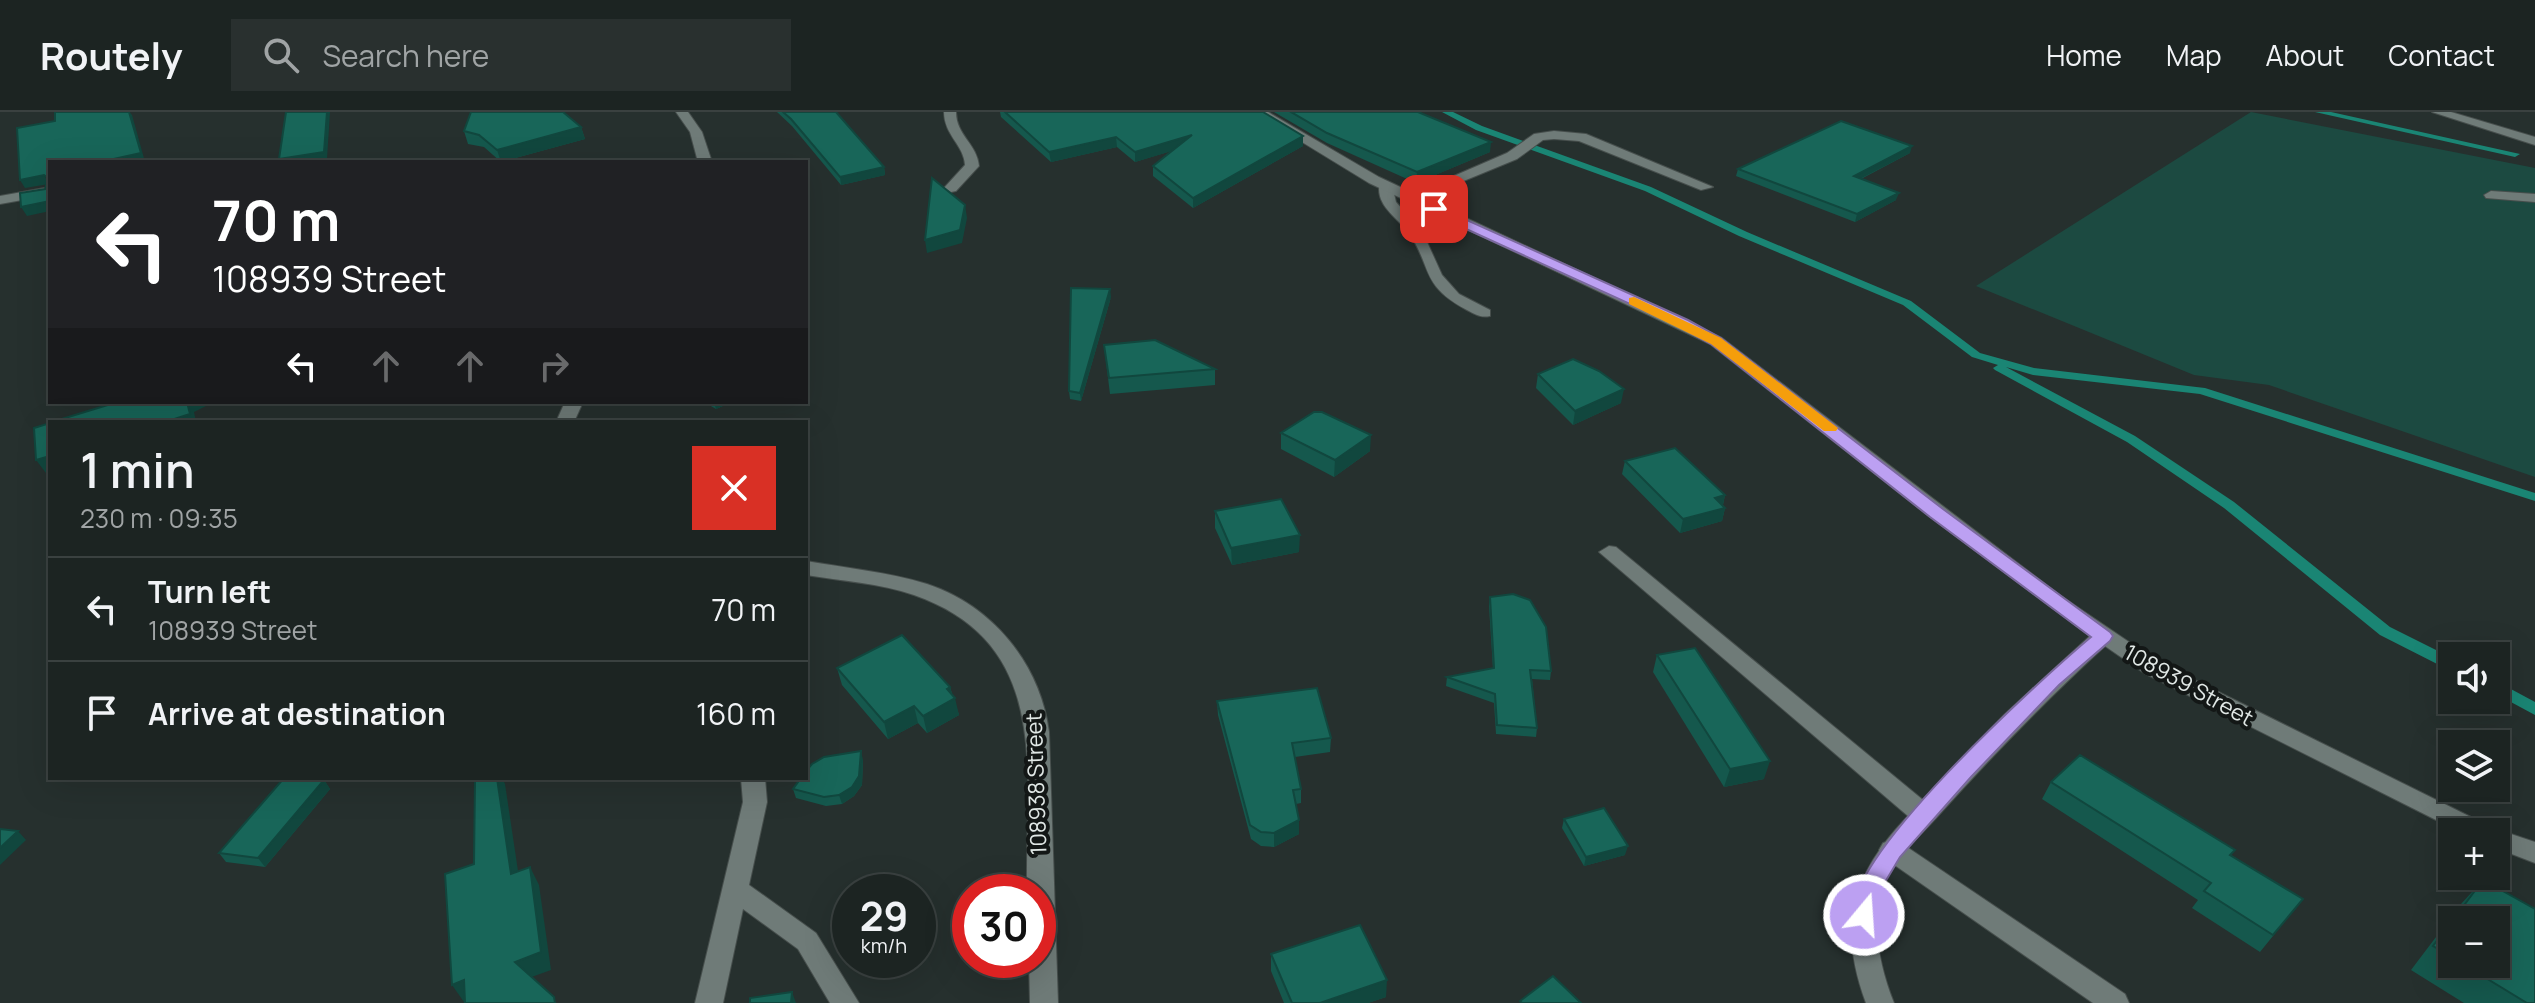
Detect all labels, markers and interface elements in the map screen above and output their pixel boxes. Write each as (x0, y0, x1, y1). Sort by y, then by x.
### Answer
search box (231, 19, 791, 91)
text: Routely (40, 29, 183, 81)
icon: search (259, 33, 303, 77)
text: Search here (323, 35, 489, 76)
text: Home (2046, 36, 2122, 74)
text: Map (2166, 36, 2222, 74)
text: About (2266, 36, 2344, 74)
text: Contact (2388, 36, 2495, 74)
pin (1400, 175, 1468, 243)
text: 70 m (212, 181, 340, 258)
icon: arrive (1412, 187, 1456, 231)
icon: left (80, 192, 184, 296)
text: 108939 Street (212, 254, 446, 303)
icon: left (280, 344, 324, 388)
icon: ahead (364, 344, 408, 388)
icon: ahead (448, 344, 492, 388)
icon: right (532, 344, 576, 388)
text: 1 min (80, 437, 194, 502)
button: close (692, 446, 776, 530)
text: 230 m · 09:35 (80, 500, 238, 536)
text: Turn left (148, 571, 271, 612)
icon: left (80, 587, 124, 631)
text: 70 m (711, 589, 776, 630)
text: 108939 Street (148, 612, 317, 648)
street label: 108939 Street (2119, 637, 2259, 733)
map controls (2438, 642, 2510, 978)
button: sound (2438, 642, 2510, 714)
icon: arrive (80, 691, 124, 735)
text: Arrive at destination (148, 693, 446, 734)
text: 160 m (696, 693, 776, 734)
street label: 108938 Street (1019, 712, 1053, 856)
button: layers (2438, 730, 2510, 802)
button: + (2438, 818, 2510, 890)
position arrow (1822, 873, 1906, 957)
speed limit sign: 30 (952, 874, 1056, 978)
text: 29 (860, 888, 908, 943)
button: − (2438, 906, 2510, 978)
text: km/h (861, 932, 907, 959)

